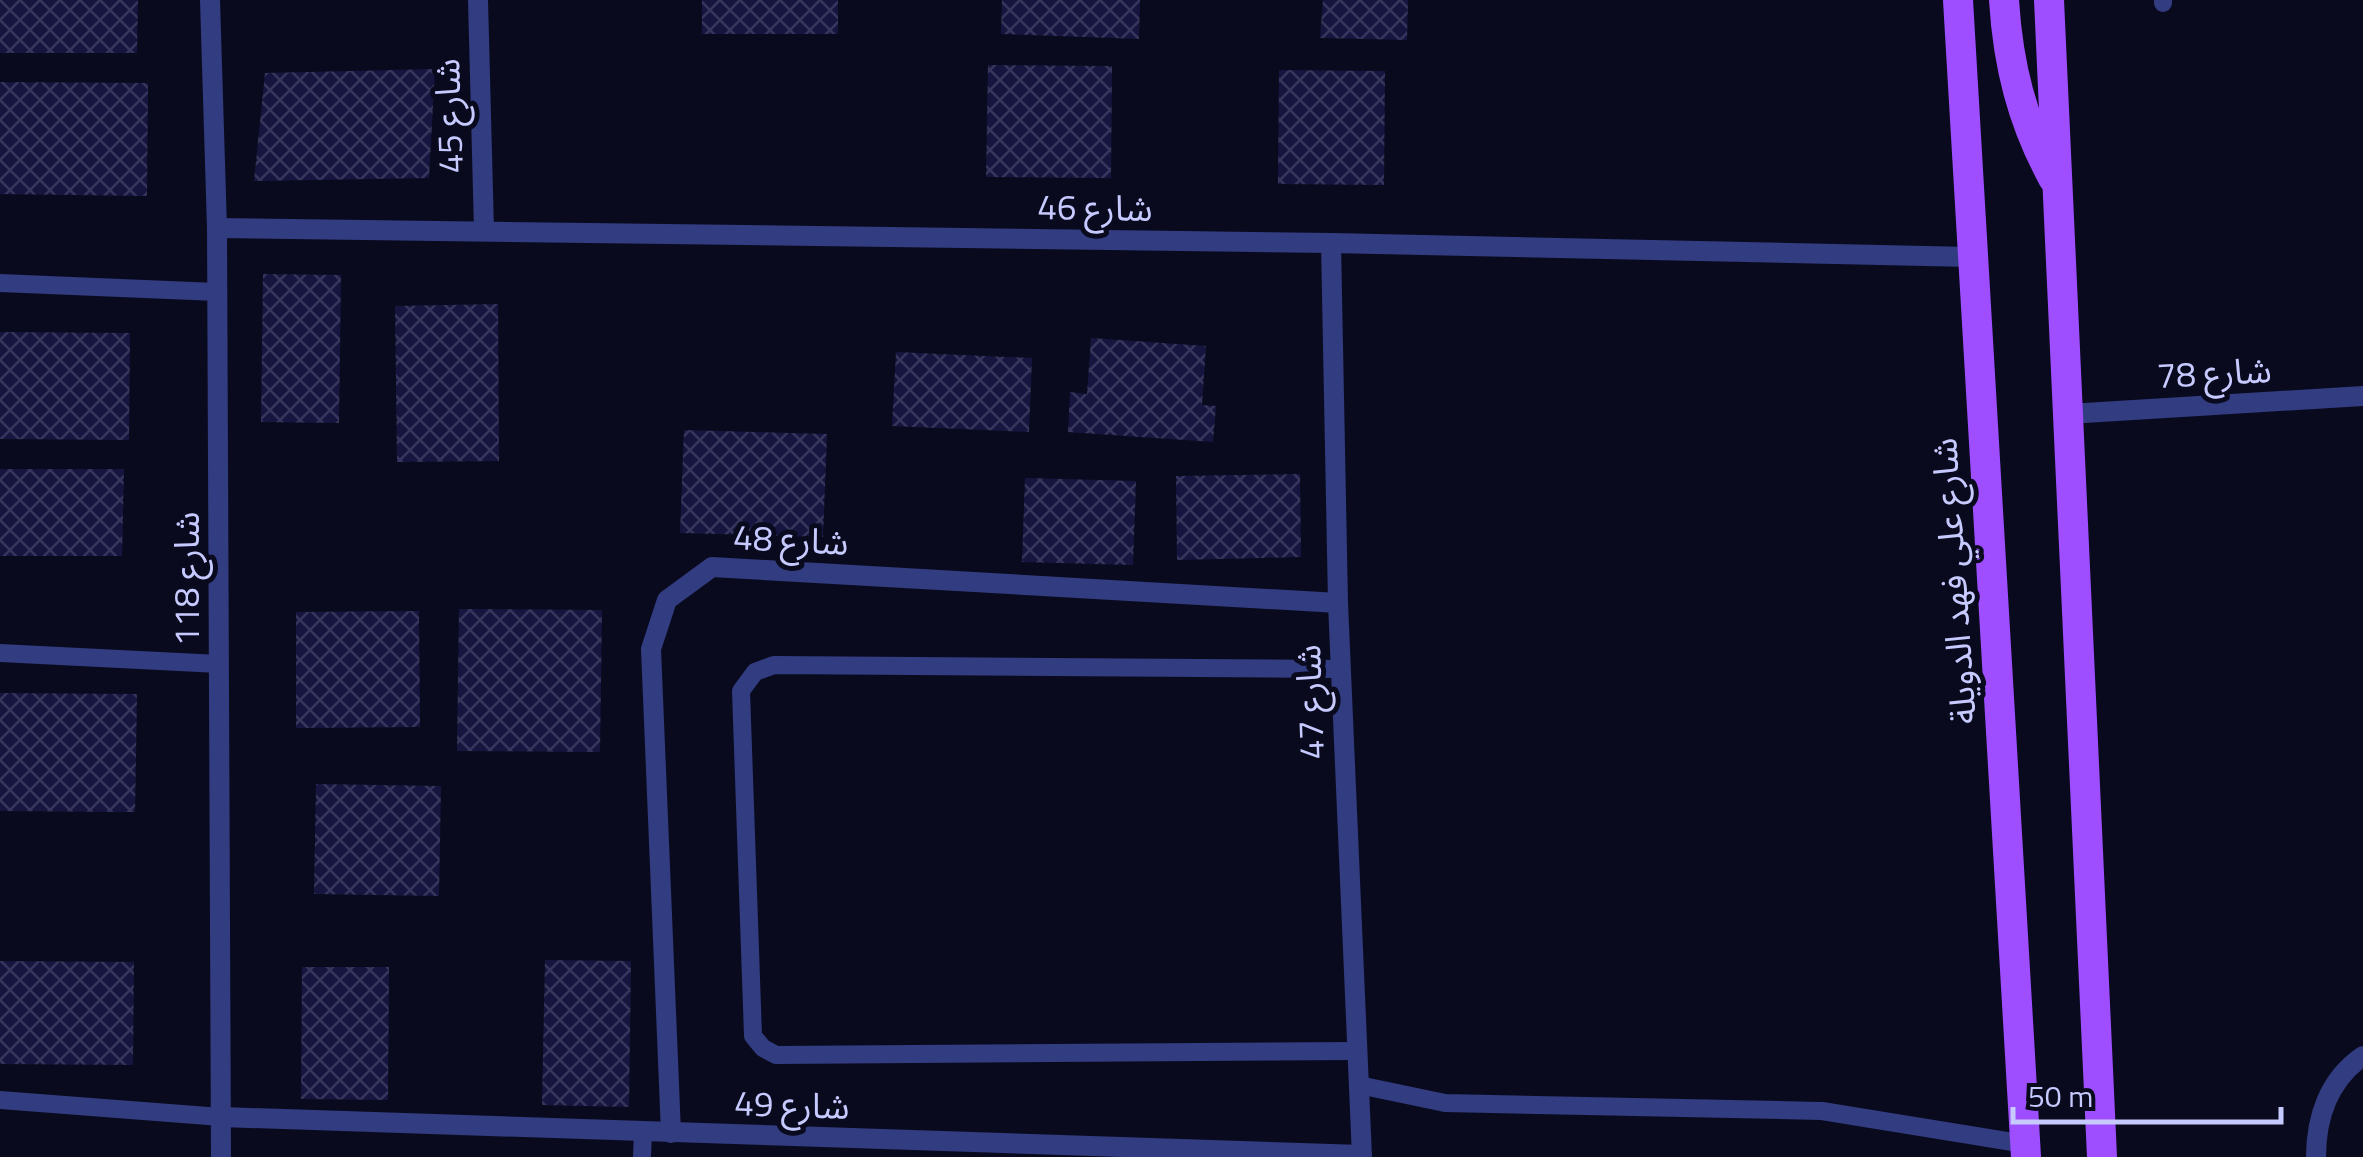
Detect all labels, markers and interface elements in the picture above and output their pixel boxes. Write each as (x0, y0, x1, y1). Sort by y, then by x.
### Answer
street label: شارع 45 (419, 58, 477, 174)
street label: شارع 46 (1037, 179, 1153, 235)
street label: شارع 78 (2155, 342, 2273, 402)
street label: شارع علي فهد الدويلة (1916, 436, 1991, 726)
street label: شارع 48 (732, 509, 850, 569)
street label: شارع 118 (159, 512, 213, 646)
street label: شارع 47 (1280, 644, 1338, 760)
scale bar (2013, 1062, 2280, 1124)
text: 50 m (2028, 1073, 2093, 1119)
street label: شارع 49 (734, 1075, 850, 1133)

